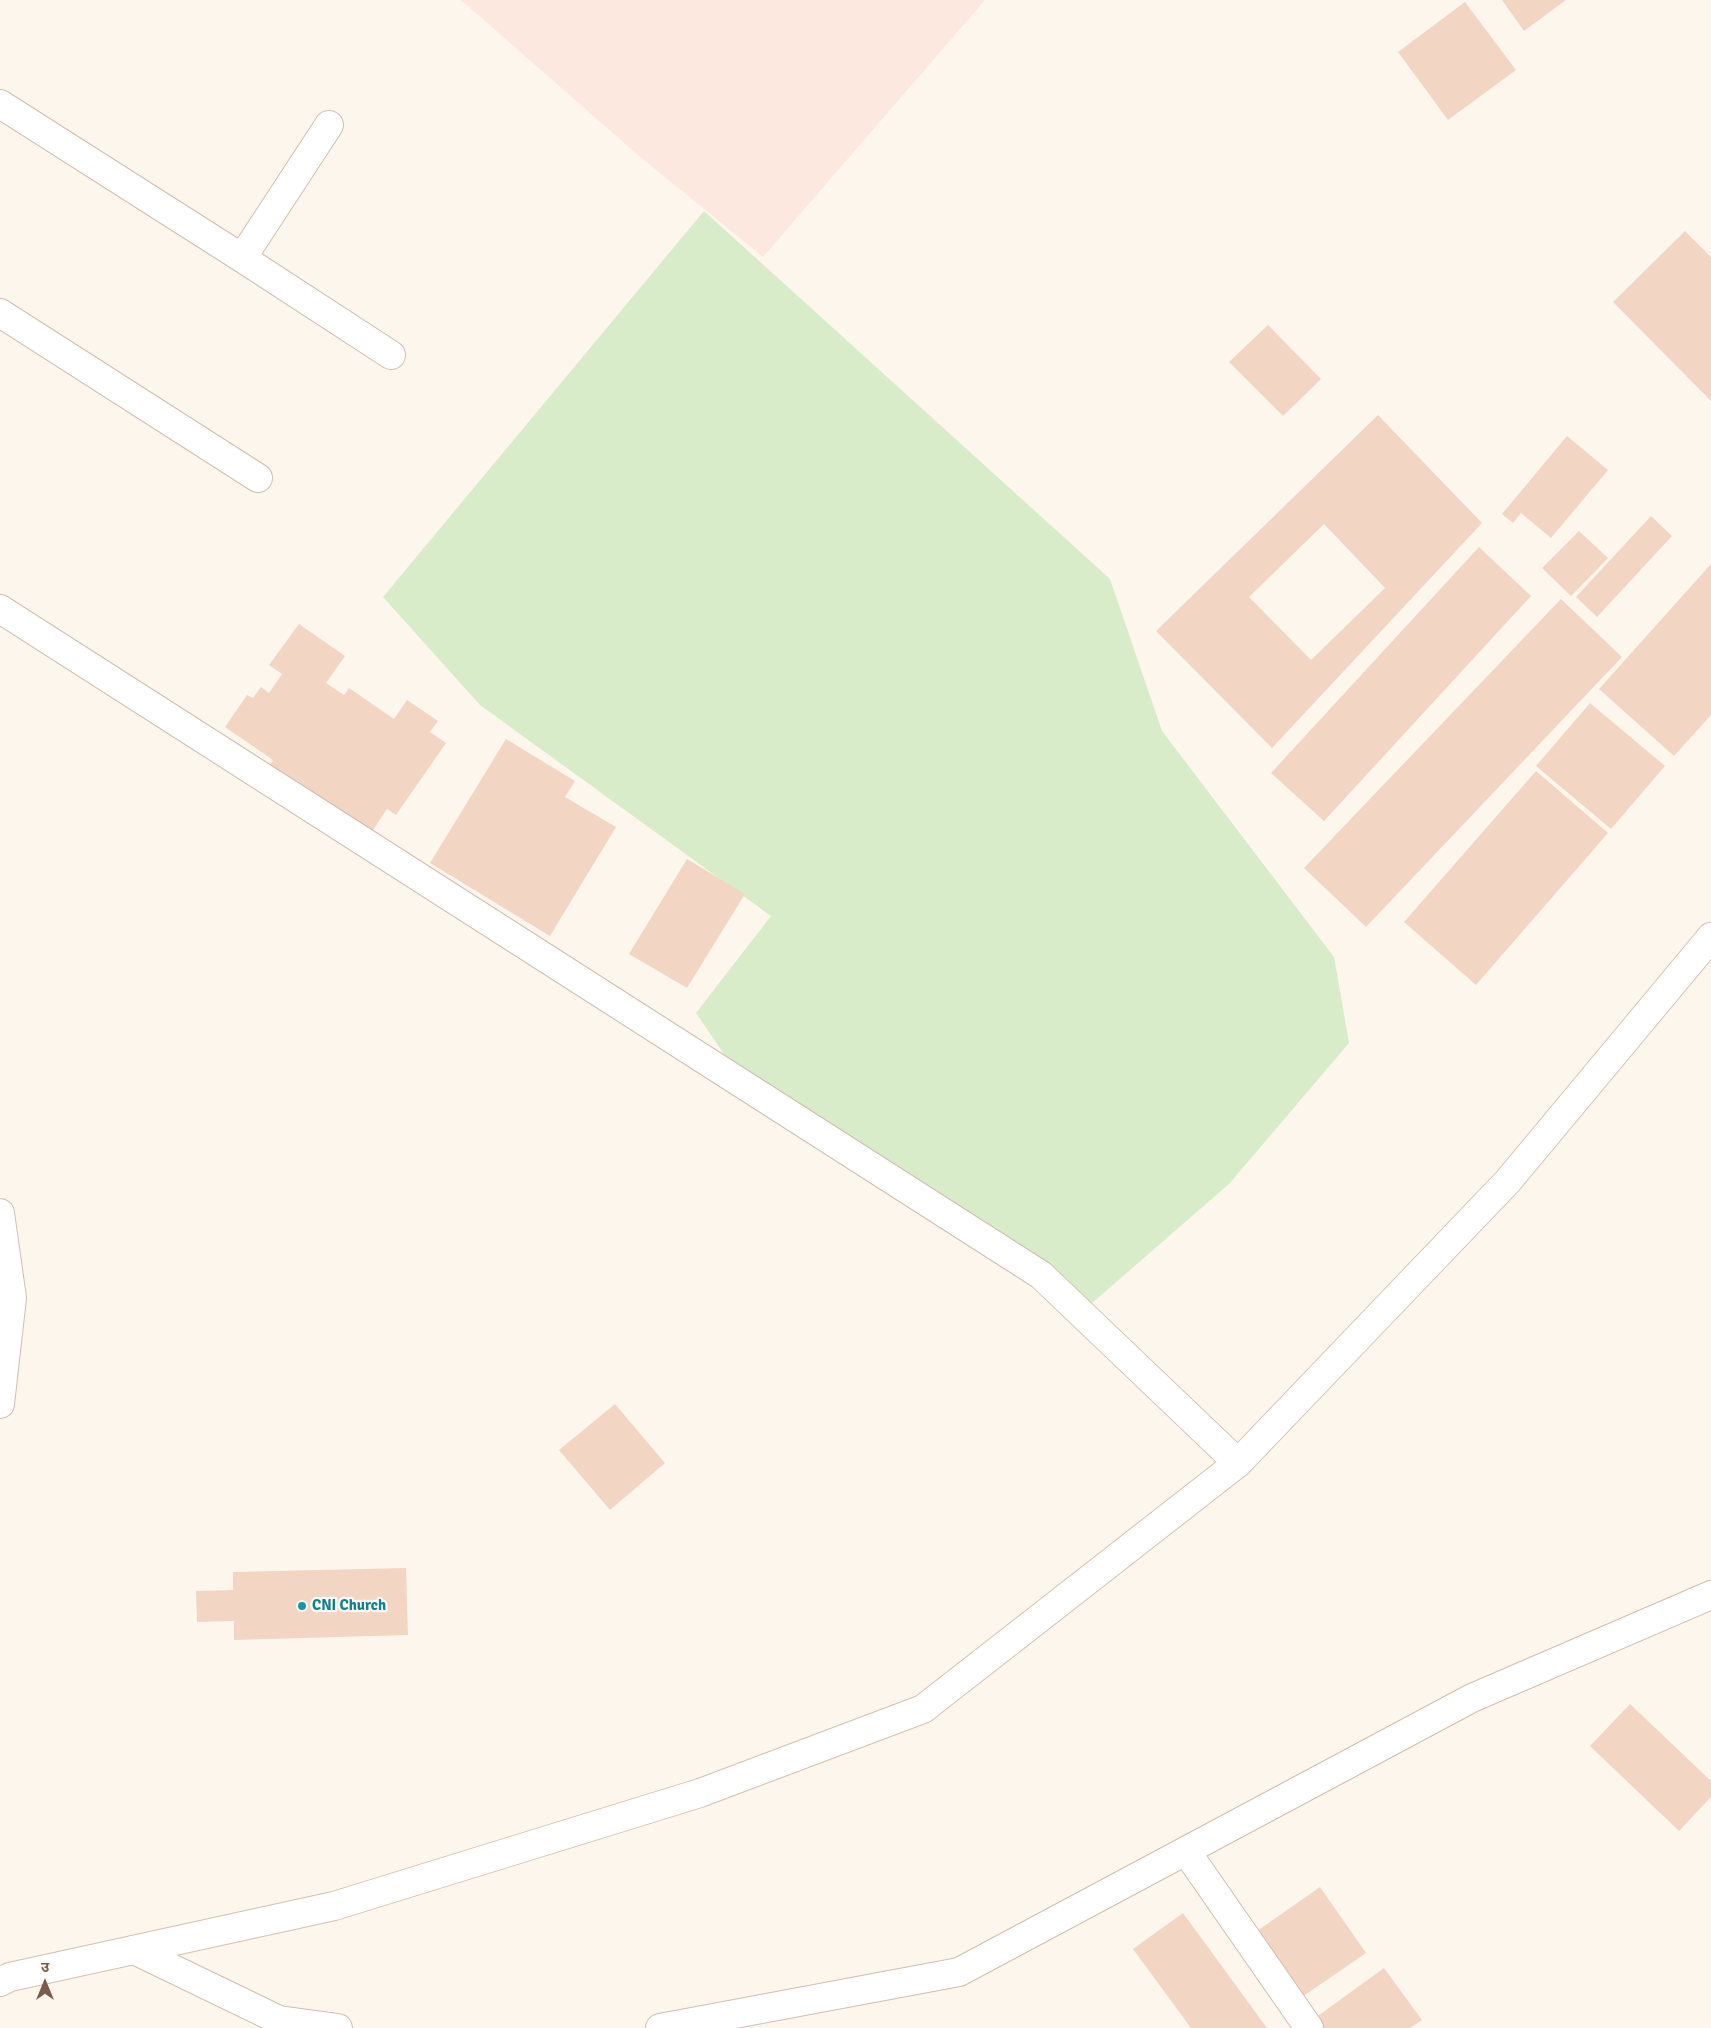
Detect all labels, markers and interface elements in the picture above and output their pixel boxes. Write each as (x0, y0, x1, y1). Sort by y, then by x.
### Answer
place label: CNI Church (312, 1597, 386, 1615)
marker: CNI Church (296, 1600, 308, 1612)
north arrow (20, 1958, 70, 2008)
text: उ (41, 1959, 49, 1976)

